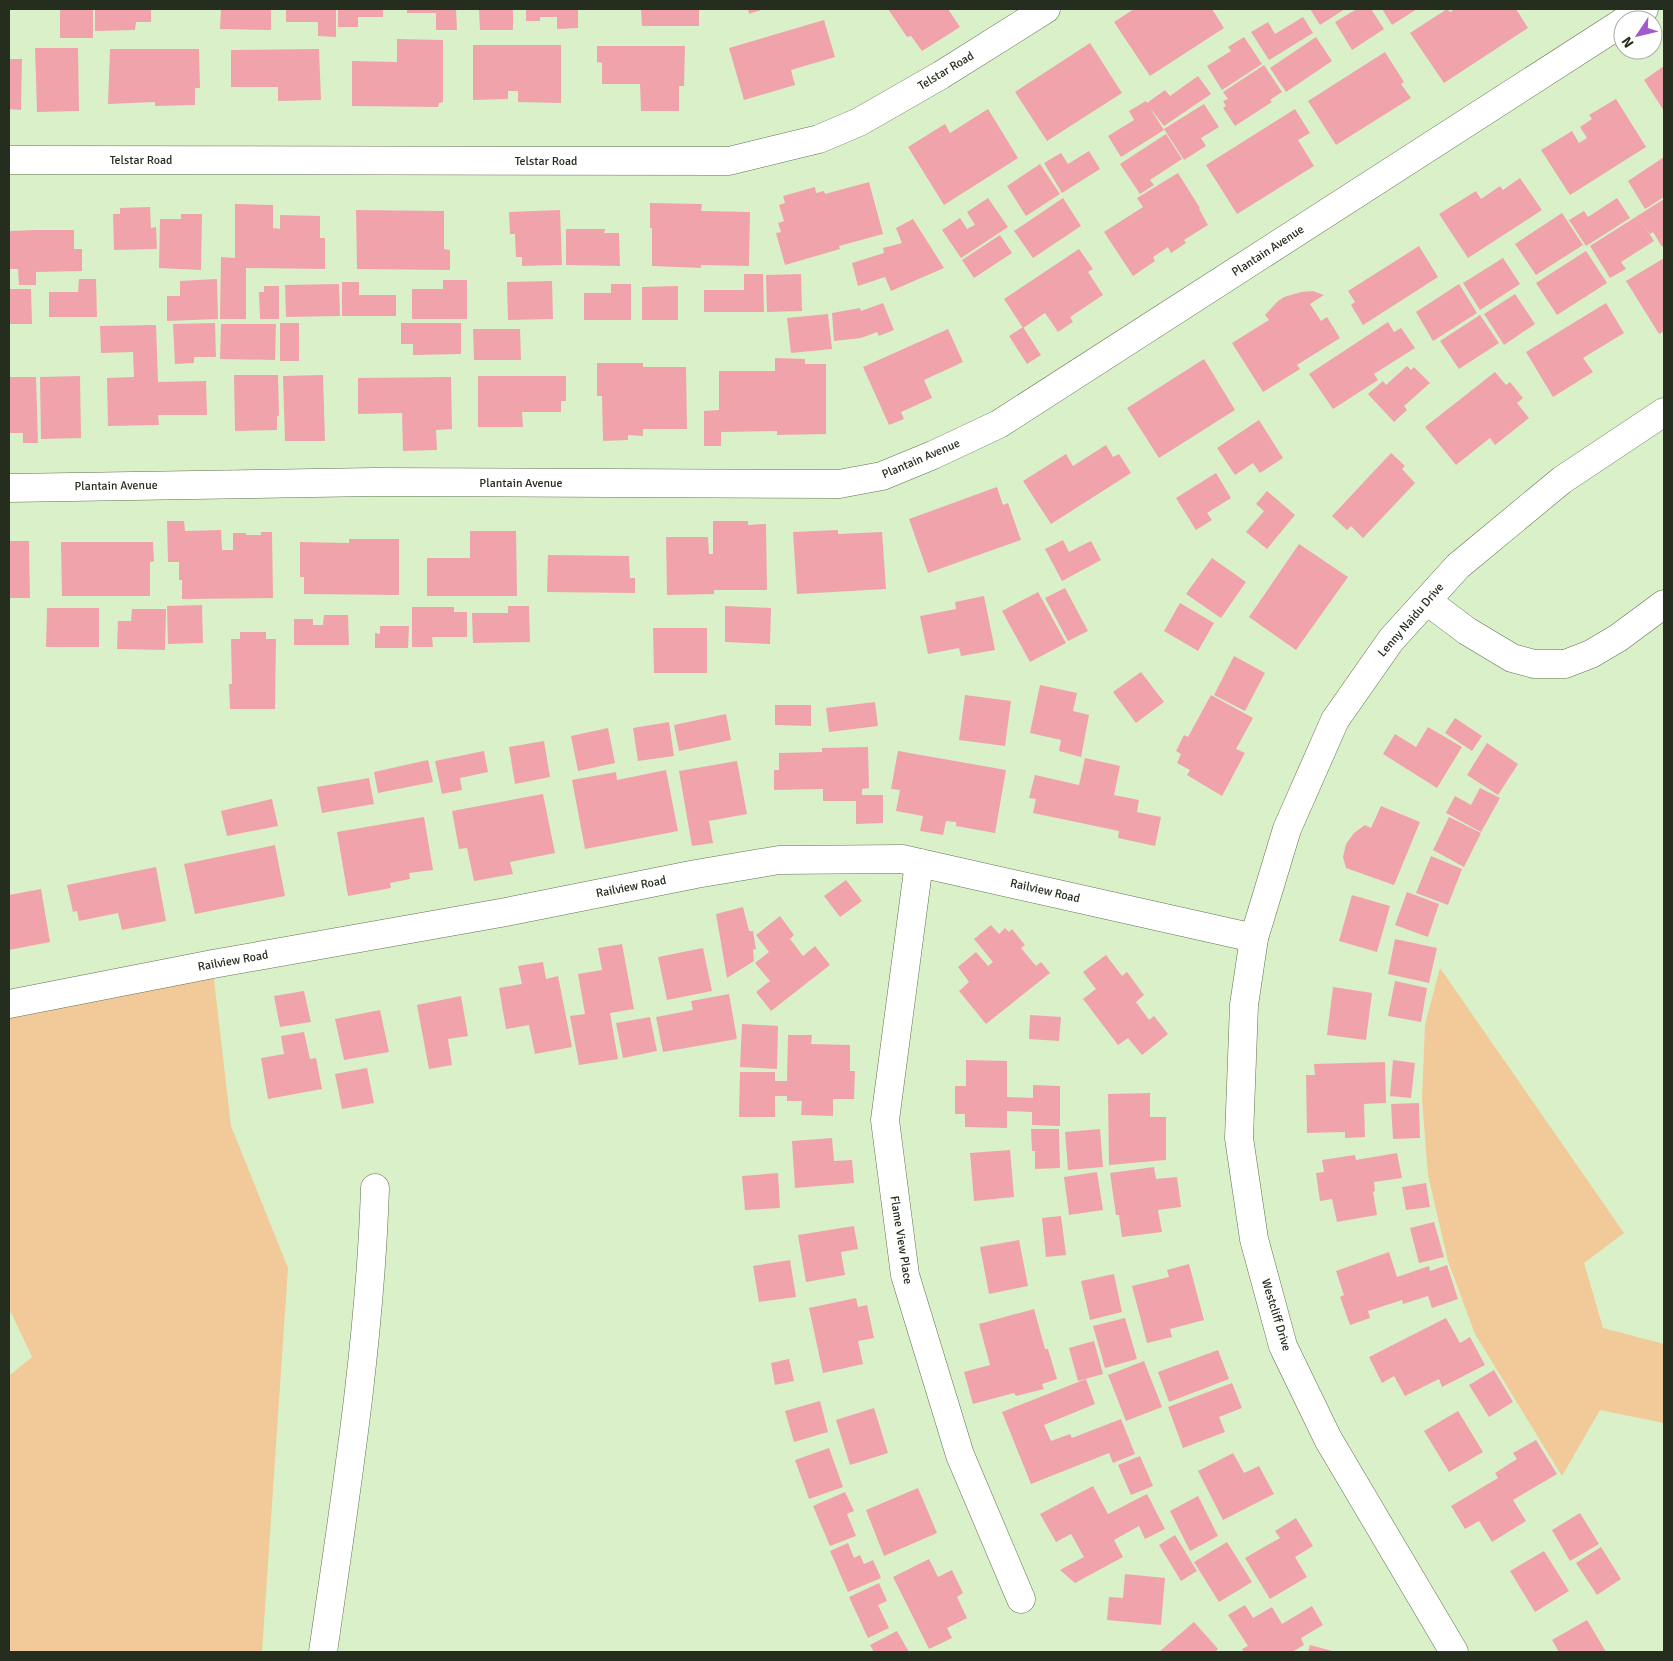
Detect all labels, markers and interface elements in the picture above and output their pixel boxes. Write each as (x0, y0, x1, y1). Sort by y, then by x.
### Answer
north arrow (1613, 10, 1663, 60)
text: N (1618, 33, 1638, 51)
street label: Telstar Road (915, 48, 977, 94)
street label: Telstar Road (110, 153, 172, 168)
street label: Telstar Road (515, 154, 577, 169)
street label: Plantain Avenue (1229, 222, 1307, 280)
street label: Plantain Avenue (880, 436, 962, 482)
street label: Plantain Avenue (479, 476, 563, 491)
street label: Plantain Avenue (74, 478, 158, 494)
street label: Lenny Naidu Drive (1375, 580, 1447, 660)
street label: Railview Road (595, 873, 667, 901)
street label: Railview Road (1009, 876, 1081, 906)
street label: Railview Road (197, 947, 269, 975)
street label: Flame View Place (887, 1195, 915, 1285)
street label: Westcliff Drive (1258, 1277, 1294, 1353)

